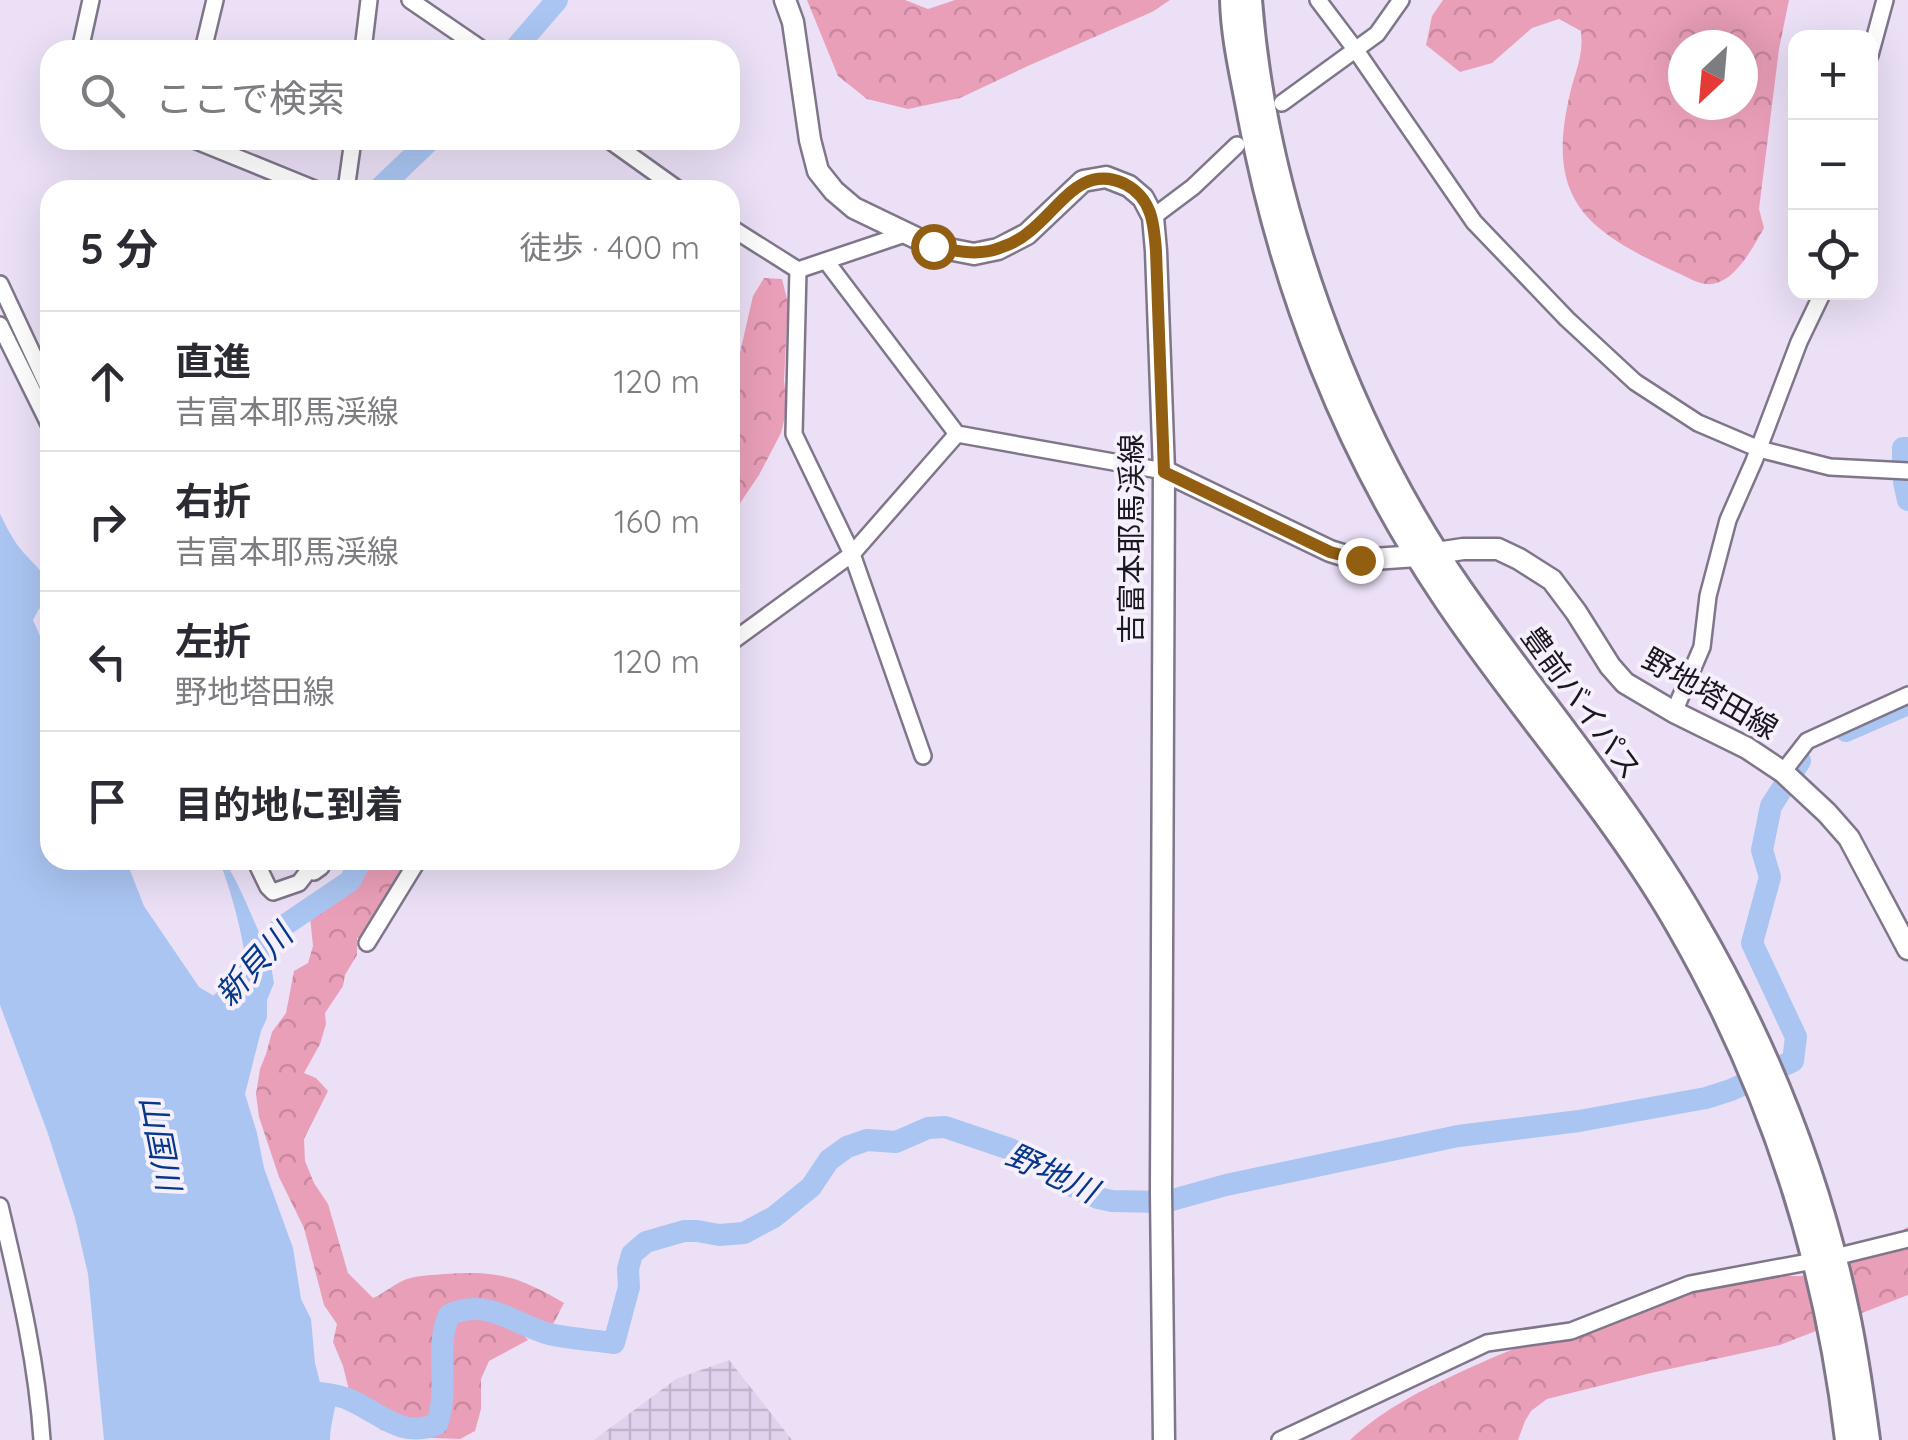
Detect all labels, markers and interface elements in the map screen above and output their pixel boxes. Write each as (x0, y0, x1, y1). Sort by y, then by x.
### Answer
north arrow (1668, 30, 1758, 120)
map controls (1788, 30, 1878, 300)
button: + (1788, 30, 1878, 120)
search box (40, 40, 740, 150)
icon: search (75, 68, 130, 123)
text: ここで検索 (155, 74, 345, 122)
button: − (1788, 120, 1878, 210)
button: locate (1788, 210, 1878, 300)
text: 5 分 (80, 222, 158, 275)
route start (911, 224, 957, 270)
text: 徒歩 · 400 m (519, 227, 700, 267)
text: 直進 (175, 337, 251, 385)
icon: ahead (80, 354, 135, 409)
text: 120 m (613, 361, 700, 401)
text: 吉富本耶馬渓線 (175, 391, 399, 431)
street label: 吉富本耶馬渓線 (1112, 434, 1150, 644)
text: 右折 (175, 477, 251, 525)
icon: right (80, 494, 135, 549)
text: 160 m (614, 501, 700, 541)
text: 吉富本耶馬渓線 (175, 531, 399, 571)
route end (1338, 538, 1384, 584)
text: 左折 (175, 617, 251, 665)
street label: 豊前バイパス (1514, 619, 1650, 786)
icon: left (80, 634, 135, 689)
street label: 野地塔田線 (1636, 639, 1785, 747)
text: 120 m (613, 641, 700, 681)
text: 野地塔田線 (175, 671, 335, 711)
icon: arrive (80, 774, 135, 829)
text: 目的地に到着 (175, 780, 403, 828)
water label: 新貝川 (206, 913, 302, 1013)
water label: 山国川 (132, 1092, 190, 1197)
water label: 野地川 (1000, 1134, 1107, 1212)

